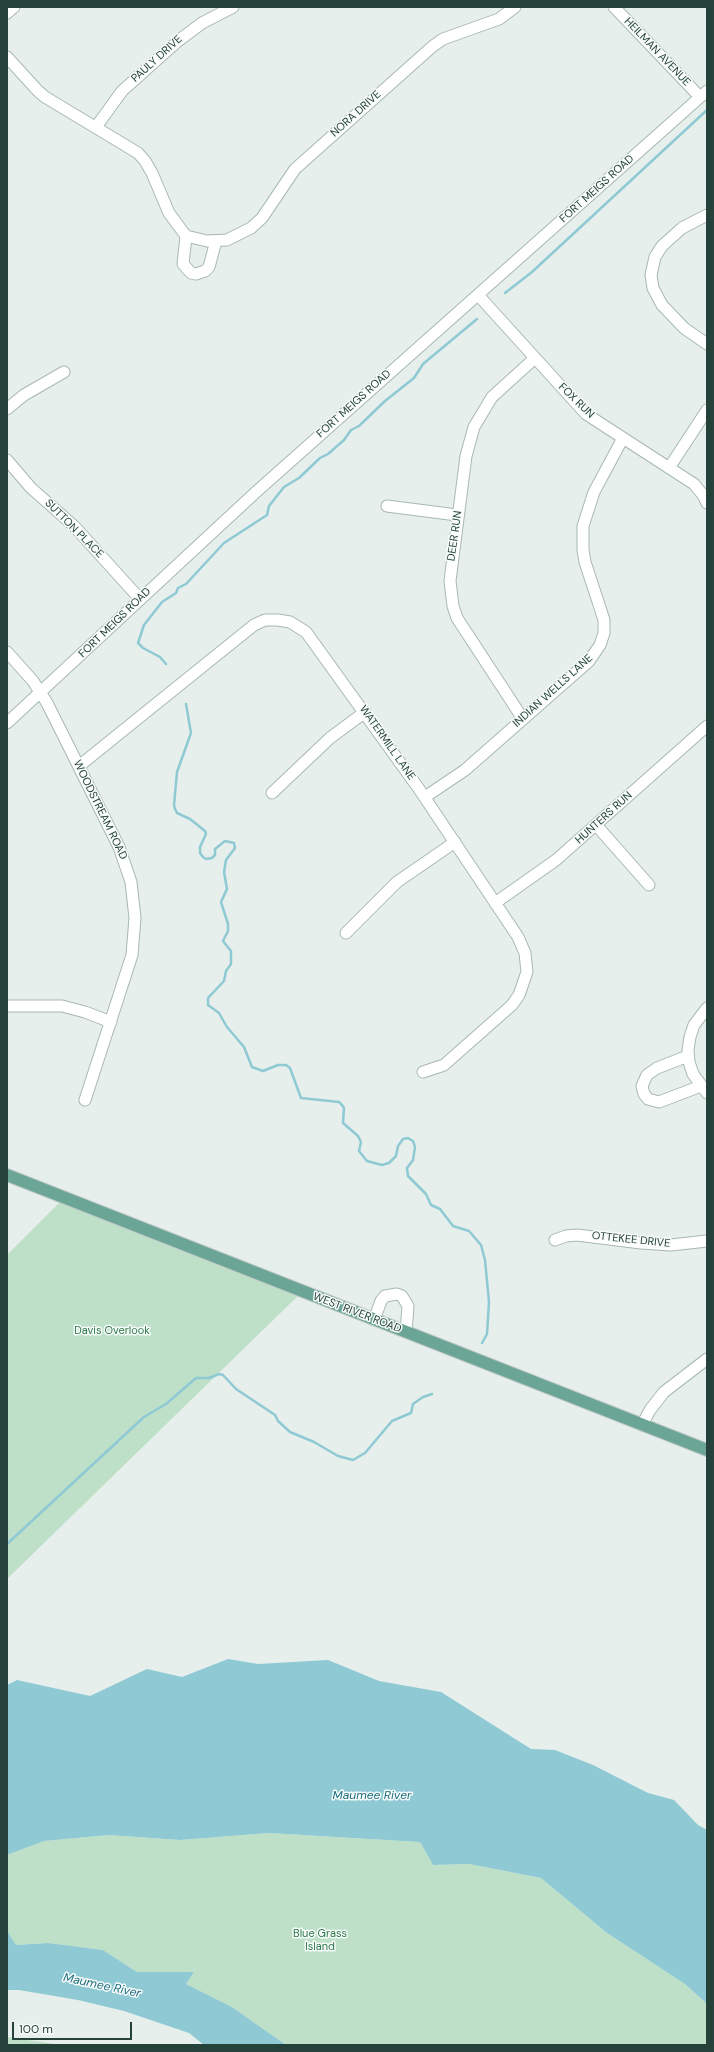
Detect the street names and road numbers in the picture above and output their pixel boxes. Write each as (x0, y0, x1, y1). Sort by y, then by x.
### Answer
street label: HEILMAN AVENUE (621, 15, 693, 89)
street label: PAULY DRIVE (129, 33, 185, 85)
street label: NORA DRIVE (328, 88, 384, 140)
street label: FORT MEIGS ROAD (557, 152, 637, 226)
street label: FORT MEIGS ROAD (314, 367, 394, 441)
street label: FOX RUN (555, 381, 597, 421)
street label: SUTTON PLACE (42, 497, 106, 561)
street label: DEER RUN (445, 510, 465, 562)
street label: FORT MEIGS ROAD (76, 585, 154, 661)
street label: INDIAN WELLS LANE (510, 652, 596, 730)
street label: WATERMILL LANE (356, 703, 418, 783)
street label: WOODSTREAM ROAD (70, 758, 130, 862)
street label: HUNTERS RUN (573, 789, 635, 847)
street label: OTTEKEE DRIVE (591, 1229, 671, 1251)
street label: WEST RIVER ROAD (311, 1290, 403, 1336)

